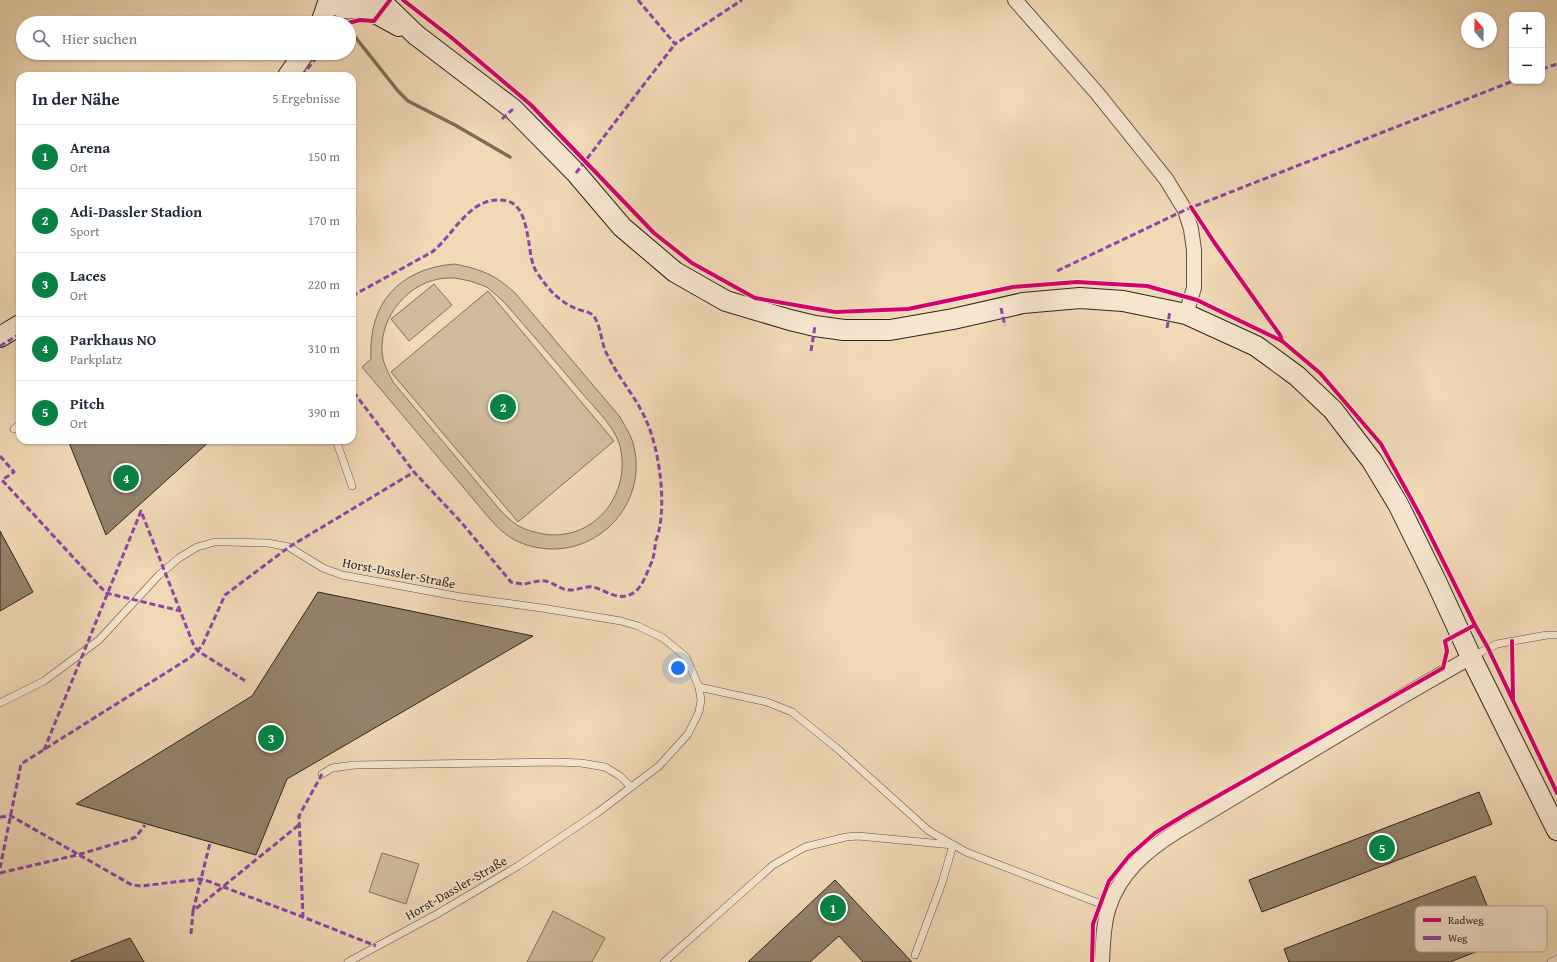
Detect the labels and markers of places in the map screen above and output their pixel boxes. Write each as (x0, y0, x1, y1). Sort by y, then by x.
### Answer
pin: 2 (490, 392, 516, 422)
pin: 4 (113, 463, 139, 493)
pin: 3 (258, 723, 284, 753)
pin: 5 (1369, 833, 1395, 863)
pin: 1 (820, 893, 846, 923)

